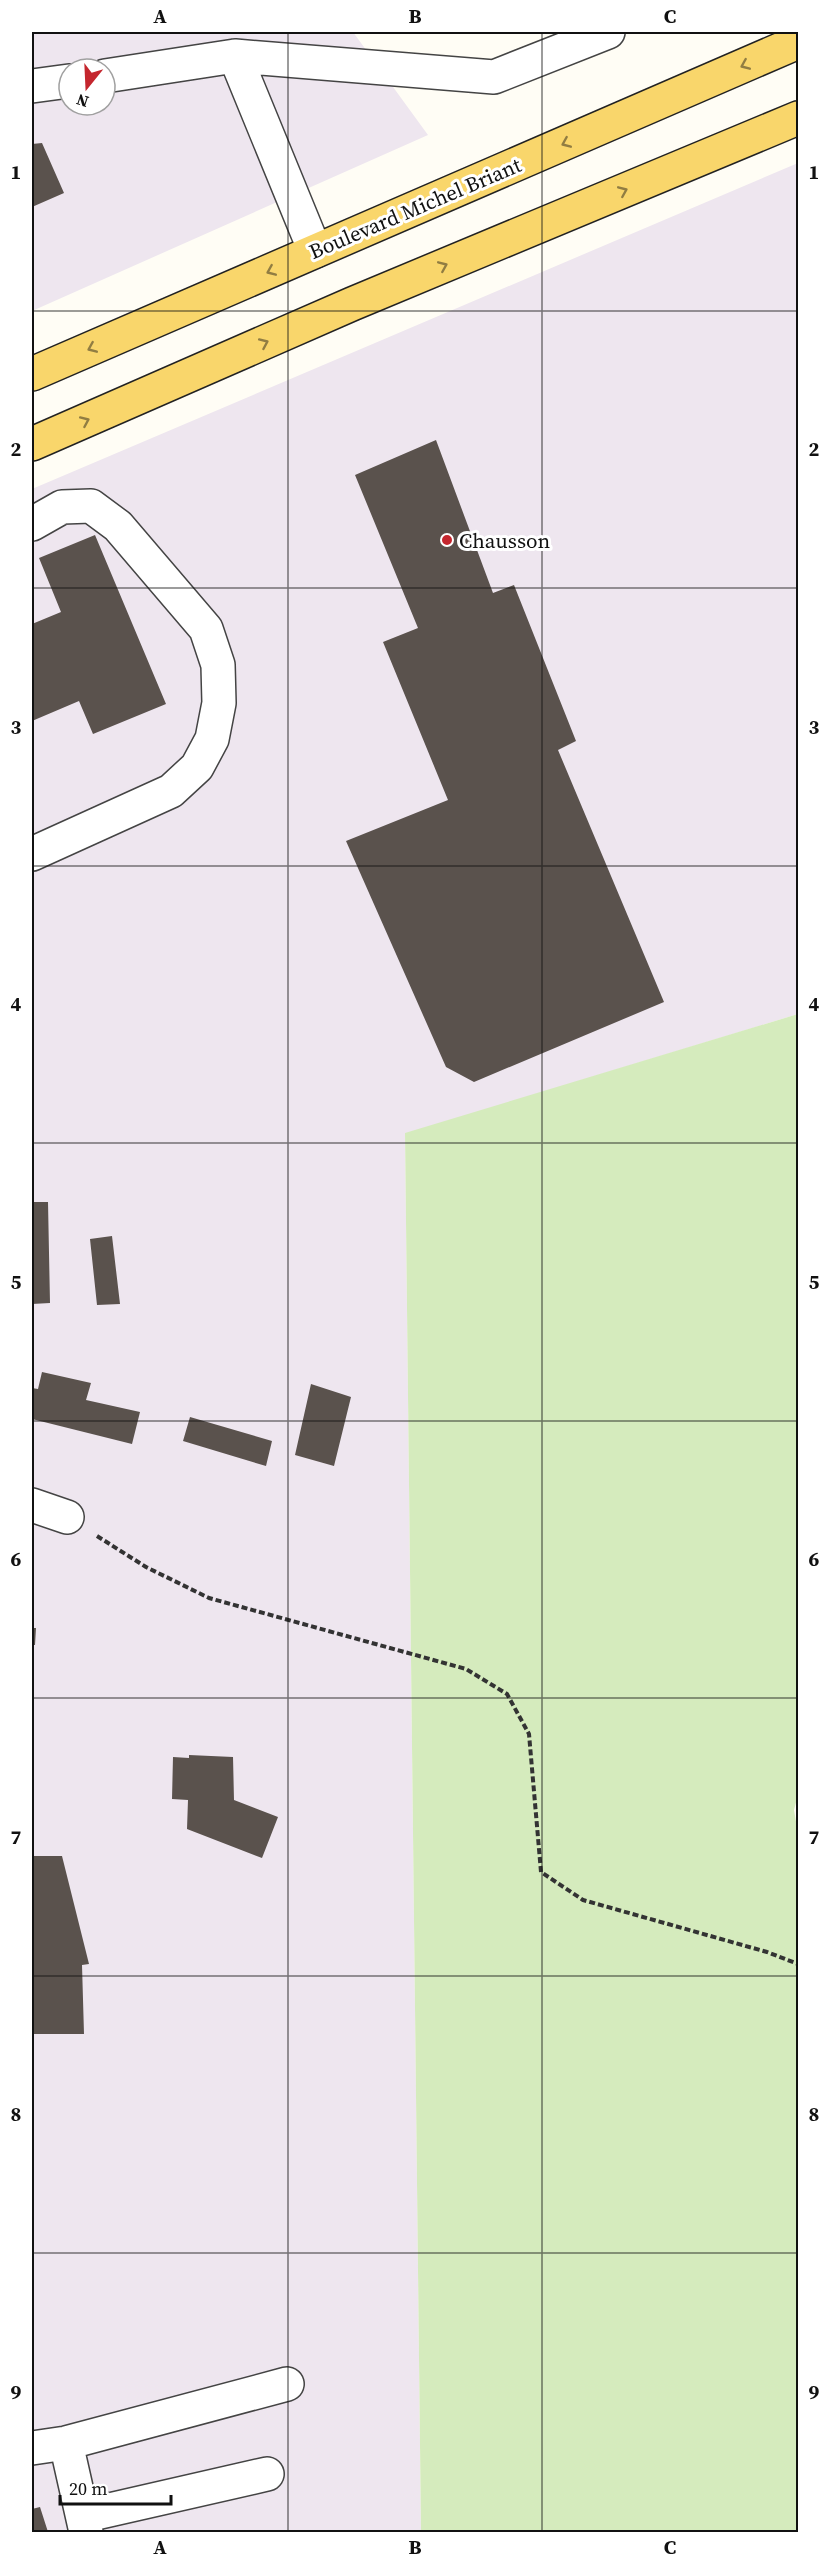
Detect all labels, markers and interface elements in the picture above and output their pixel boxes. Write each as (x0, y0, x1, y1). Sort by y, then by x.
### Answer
text: A (153, 2, 167, 30)
text: B (408, 2, 422, 30)
text: C (664, 2, 676, 30)
north arrow (57, 57, 117, 117)
one-way arrow (740, 58, 751, 70)
text: N (73, 89, 91, 114)
one-way arrow (561, 136, 572, 148)
street label: Boulevard Michel Briant (305, 150, 526, 266)
text: 1 (11, 158, 21, 186)
text: 1 (809, 158, 819, 186)
one-way arrow (617, 186, 628, 198)
one-way arrow (437, 261, 448, 273)
one-way arrow (267, 263, 278, 275)
one-way arrow (258, 338, 269, 350)
one-way arrow (88, 341, 99, 353)
one-way arrow (79, 416, 90, 428)
text: 2 (11, 435, 22, 463)
text: 2 (809, 435, 820, 463)
place label: Chausson (459, 526, 551, 555)
marker: Chausson (440, 533, 454, 547)
text: 3 (11, 713, 22, 741)
text: 3 (809, 713, 820, 741)
text: 4 (11, 990, 22, 1018)
text: 4 (809, 990, 820, 1018)
text: 5 (11, 1268, 22, 1296)
text: 5 (809, 1268, 820, 1296)
text: 6 (11, 1545, 22, 1573)
text: 6 (809, 1545, 820, 1573)
text: 7 (11, 1823, 22, 1851)
text: 7 (809, 1823, 820, 1851)
text: 8 (11, 2100, 21, 2128)
text: 8 (809, 2100, 819, 2128)
text: 9 (11, 2378, 22, 2406)
text: 9 (809, 2378, 820, 2406)
scale bar (60, 2468, 171, 2506)
text: 20 m (69, 2476, 107, 2501)
text: A (153, 2533, 167, 2561)
text: B (408, 2533, 422, 2561)
text: C (664, 2533, 676, 2561)

